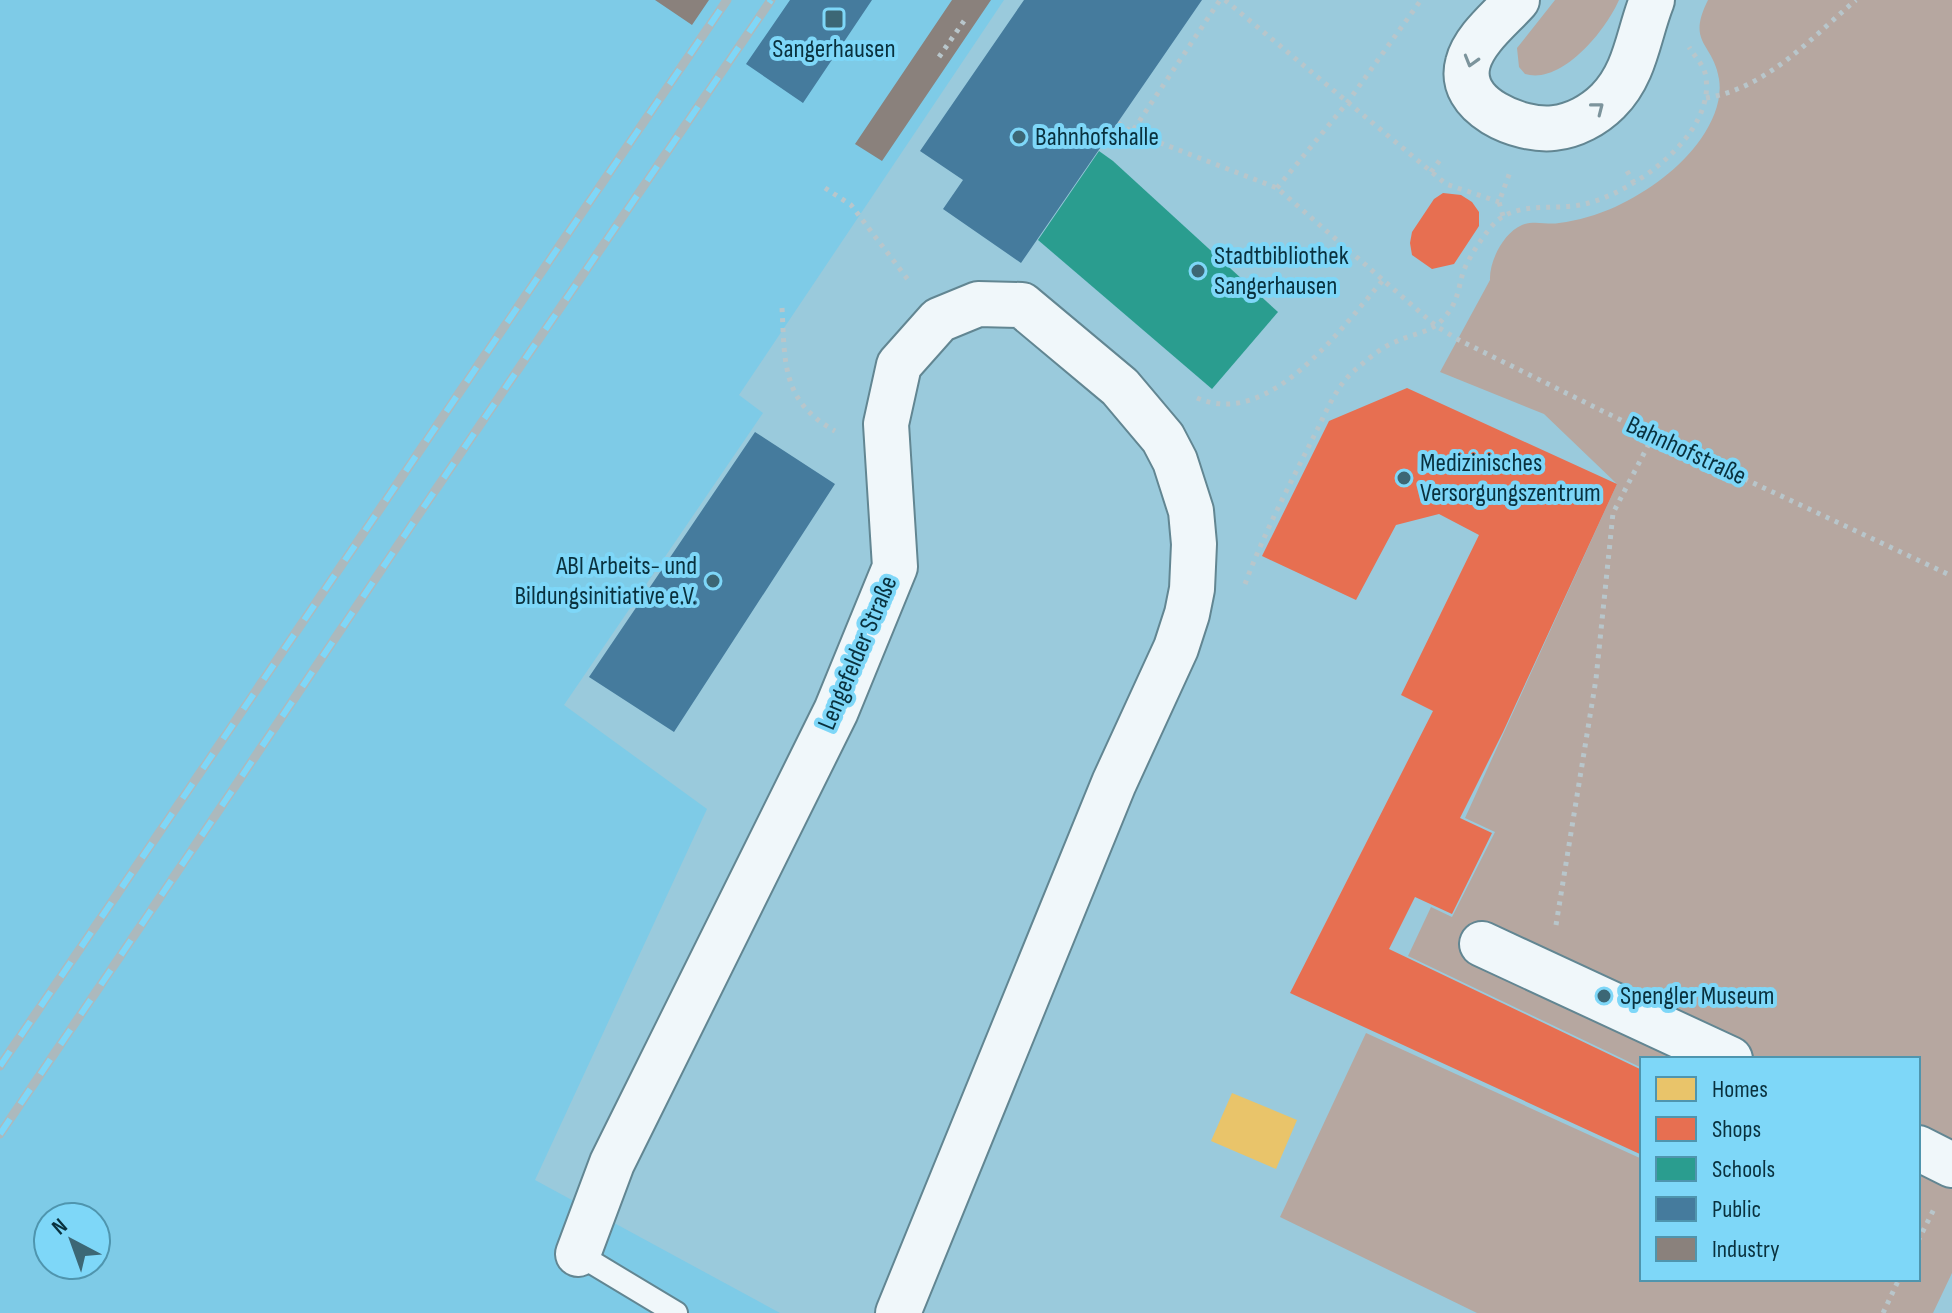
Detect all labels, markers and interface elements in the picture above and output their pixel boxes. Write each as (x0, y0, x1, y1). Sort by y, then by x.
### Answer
marker: Sangerhausen (823, 8, 845, 30)
place label: Sangerhausen (772, 34, 896, 65)
one-way arrow (1464, 54, 1480, 67)
one-way arrow (1589, 103, 1604, 117)
place label: Bahnhofshalle (1035, 122, 1159, 153)
marker: Bahnhofshalle (1010, 128, 1028, 146)
place label: Stadtbibliothek Sangerhausen (1214, 241, 1349, 302)
marker: Stadtbibliothek Sangerhausen (1189, 262, 1207, 280)
street label: Bahnhofstraße (1621, 410, 1751, 492)
place label: Medizinisches Versorgungszentrum (1420, 448, 1601, 509)
marker: Medizinisches Versorgungszentrum (1395, 469, 1413, 487)
place label: ABI Arbeits- und Bildungsinitiative e.V. (515, 551, 697, 612)
street label: Lengefelder Straße (812, 571, 904, 735)
marker: ABI Arbeits- und Bildungsinitiative e.V. (704, 572, 722, 590)
place label: Spengler Museum (1620, 981, 1774, 1012)
marker: Spengler Museum (1595, 987, 1613, 1005)
legend (1640, 1057, 1920, 1281)
text: Homes (1712, 1075, 1768, 1104)
text: Shops (1712, 1115, 1761, 1144)
text: Schools (1712, 1155, 1775, 1184)
text: Public (1712, 1195, 1761, 1224)
north arrow (32, 1201, 112, 1281)
text: N (47, 1213, 73, 1241)
text: Industry (1712, 1235, 1779, 1264)

